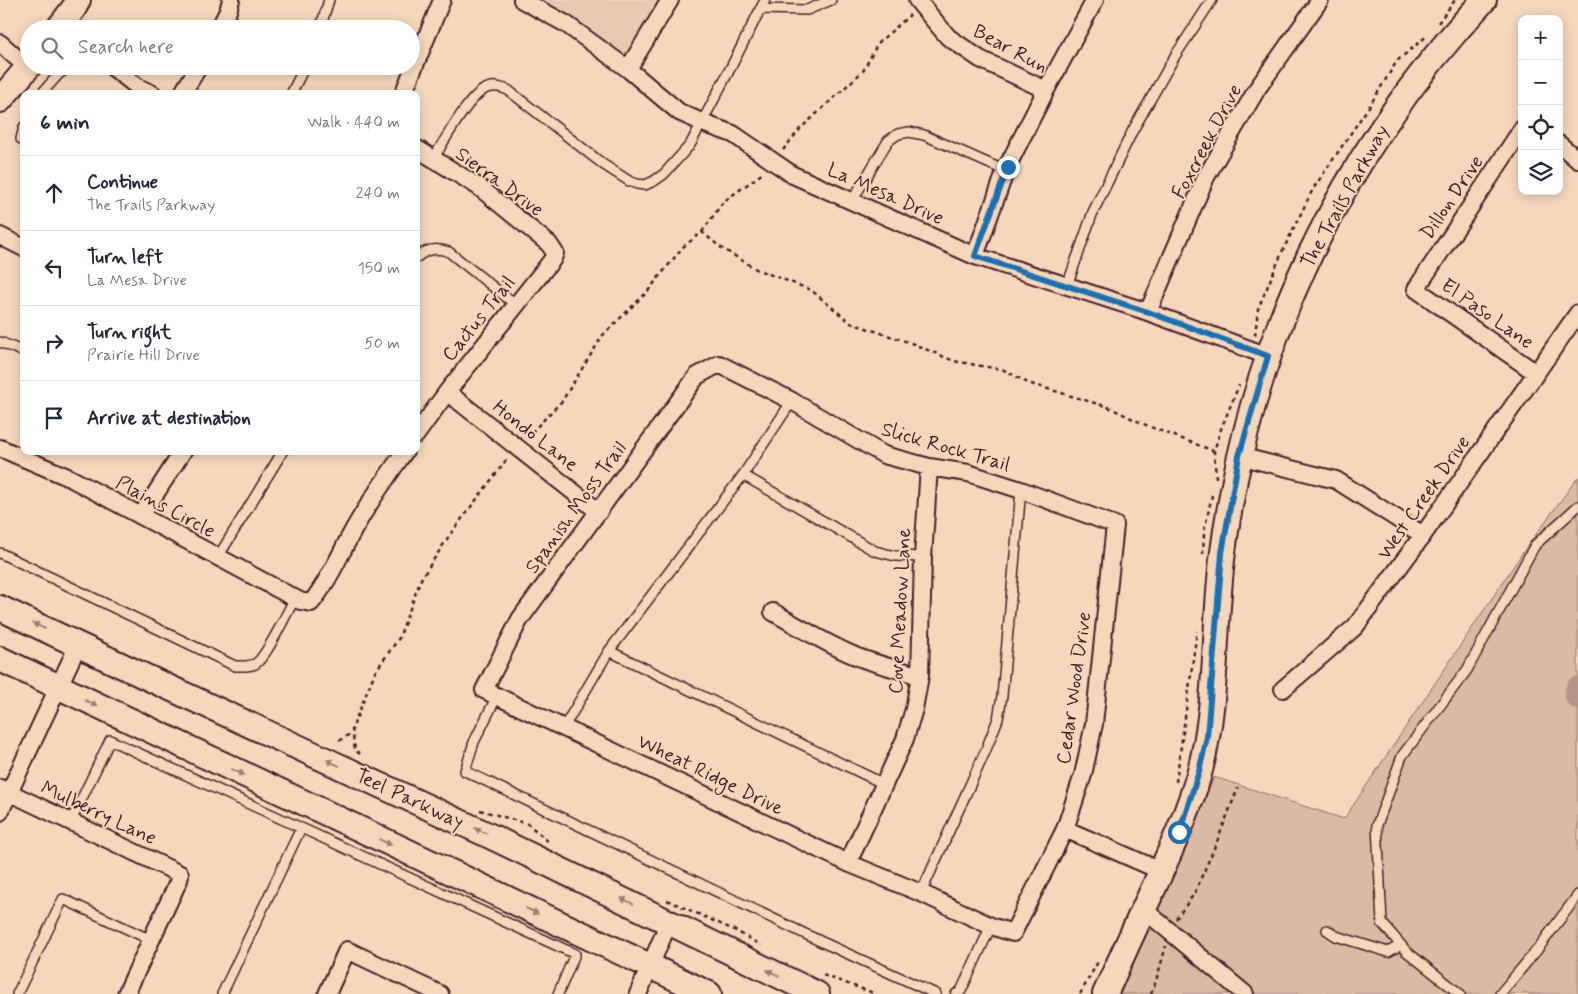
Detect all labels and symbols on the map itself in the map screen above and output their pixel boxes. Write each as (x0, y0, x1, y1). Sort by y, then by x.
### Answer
street label: Bear Run (968, 18, 1052, 80)
street label: Foxcreek Drive (1166, 80, 1249, 204)
street label: The Trails Parkway (1295, 120, 1396, 273)
street label: Sierra Drive (450, 141, 549, 223)
street label: Dillon Drive (1414, 150, 1490, 245)
route end (997, 156, 1020, 179)
street label: La Mesa Drive (823, 157, 948, 232)
street label: Cactus Trail (436, 270, 522, 368)
street label: El Paso Lane (1436, 272, 1539, 356)
street label: Hondo Lane (487, 394, 584, 478)
street label: Slick Rock Trail (878, 416, 1013, 479)
street label: West Creek Drive (1371, 430, 1477, 565)
street label: Spanish Moss Trail (519, 436, 633, 579)
street label: Plains Circle (111, 470, 220, 545)
street label: Cove Meadow Lane (883, 527, 918, 695)
street label: Cedar Wood Drive (1050, 610, 1099, 766)
one-way arrow (32, 622, 46, 630)
one-way arrow (84, 699, 98, 707)
street label: Wheat Ridge Drive (632, 728, 788, 823)
one-way arrow (326, 759, 340, 767)
street label: Teel Parkway (351, 762, 468, 836)
one-way arrow (231, 769, 245, 777)
street label: Mulberry Lane (36, 775, 161, 852)
route start (1168, 821, 1191, 844)
one-way arrow (474, 827, 488, 835)
one-way arrow (378, 838, 392, 846)
one-way arrow (620, 897, 634, 905)
one-way arrow (525, 907, 539, 915)
one-way arrow (766, 968, 780, 976)

